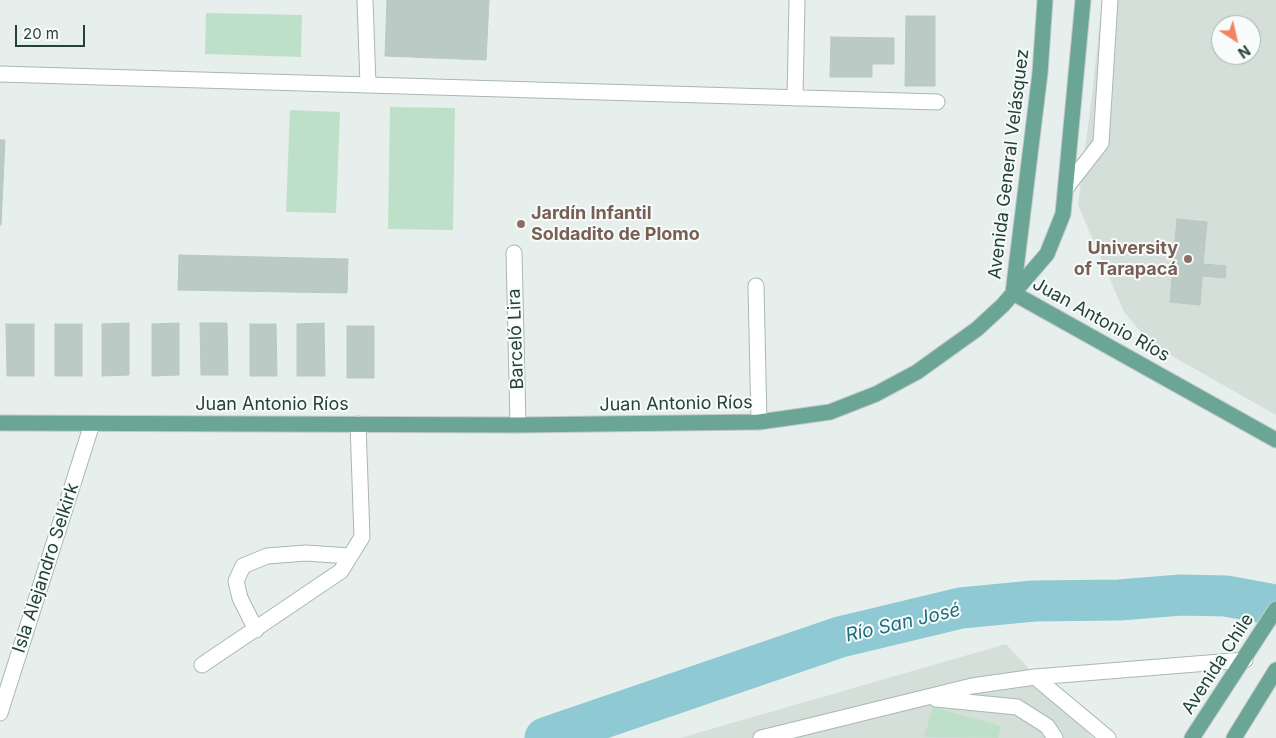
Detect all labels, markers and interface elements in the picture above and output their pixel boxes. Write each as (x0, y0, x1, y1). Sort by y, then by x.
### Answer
scale bar (18, 15, 88, 47)
north arrow (1211, 15, 1261, 65)
text: 20 m (23, 24, 59, 43)
text: N (1235, 42, 1254, 62)
street label: Avenida General Velásquez (984, 48, 1034, 280)
place label: Jardín Infantil Soldadito de Plomo (531, 203, 700, 245)
marker: Jardín Infantil Soldadito de Plomo (515, 218, 527, 230)
place label: University of Tarapacá (1074, 238, 1178, 280)
marker: University of Tarapacá (1182, 253, 1194, 265)
street label: Juan Antonio Ríos (1029, 273, 1173, 367)
street label: Barceló Lira (503, 288, 529, 390)
street label: Juan Antonio Ríos (599, 392, 753, 416)
street label: Juan Antonio Ríos (195, 394, 349, 416)
street label: Isla Alejandro Selkirk (8, 480, 84, 656)
water label: Río San José (843, 599, 963, 647)
street label: Avenida Chile (1177, 610, 1259, 718)

